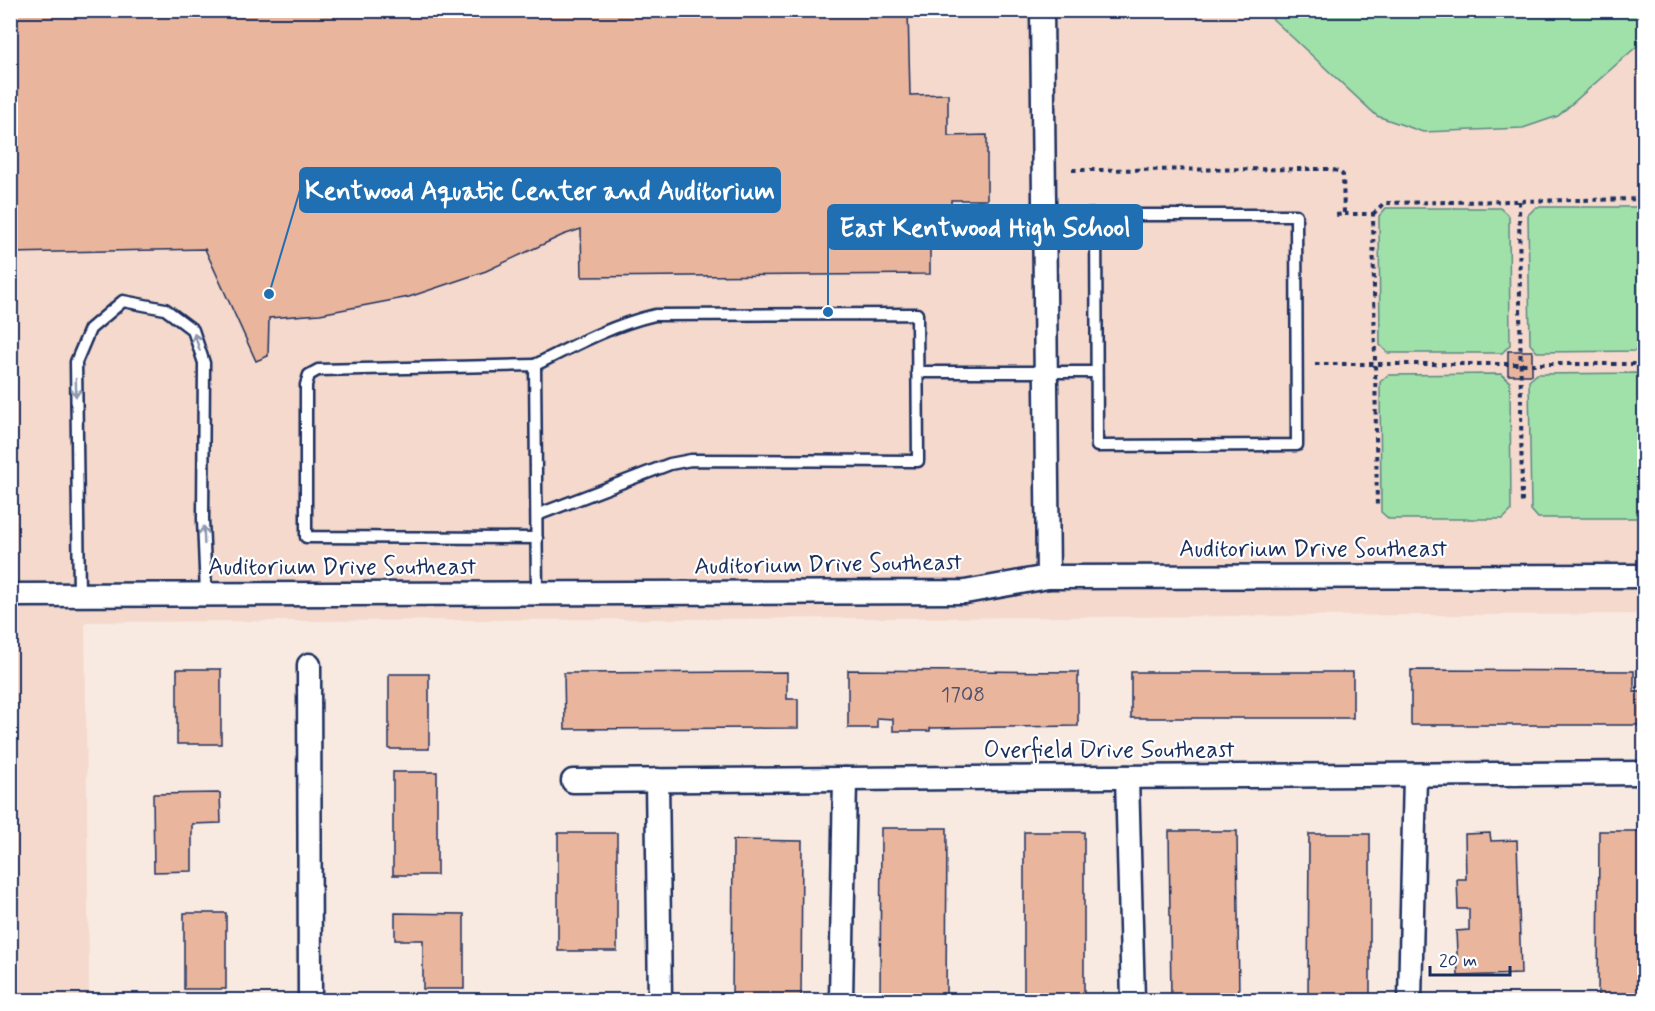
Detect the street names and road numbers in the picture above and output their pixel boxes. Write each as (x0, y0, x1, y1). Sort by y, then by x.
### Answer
street label: Auditorium Drive Southeast (1179, 534, 1447, 565)
street label: Auditorium Drive Southeast (694, 547, 963, 583)
street label: Auditorium Drive Southeast (208, 552, 476, 583)
street label: Overfield Drive Southeast (983, 735, 1235, 766)

